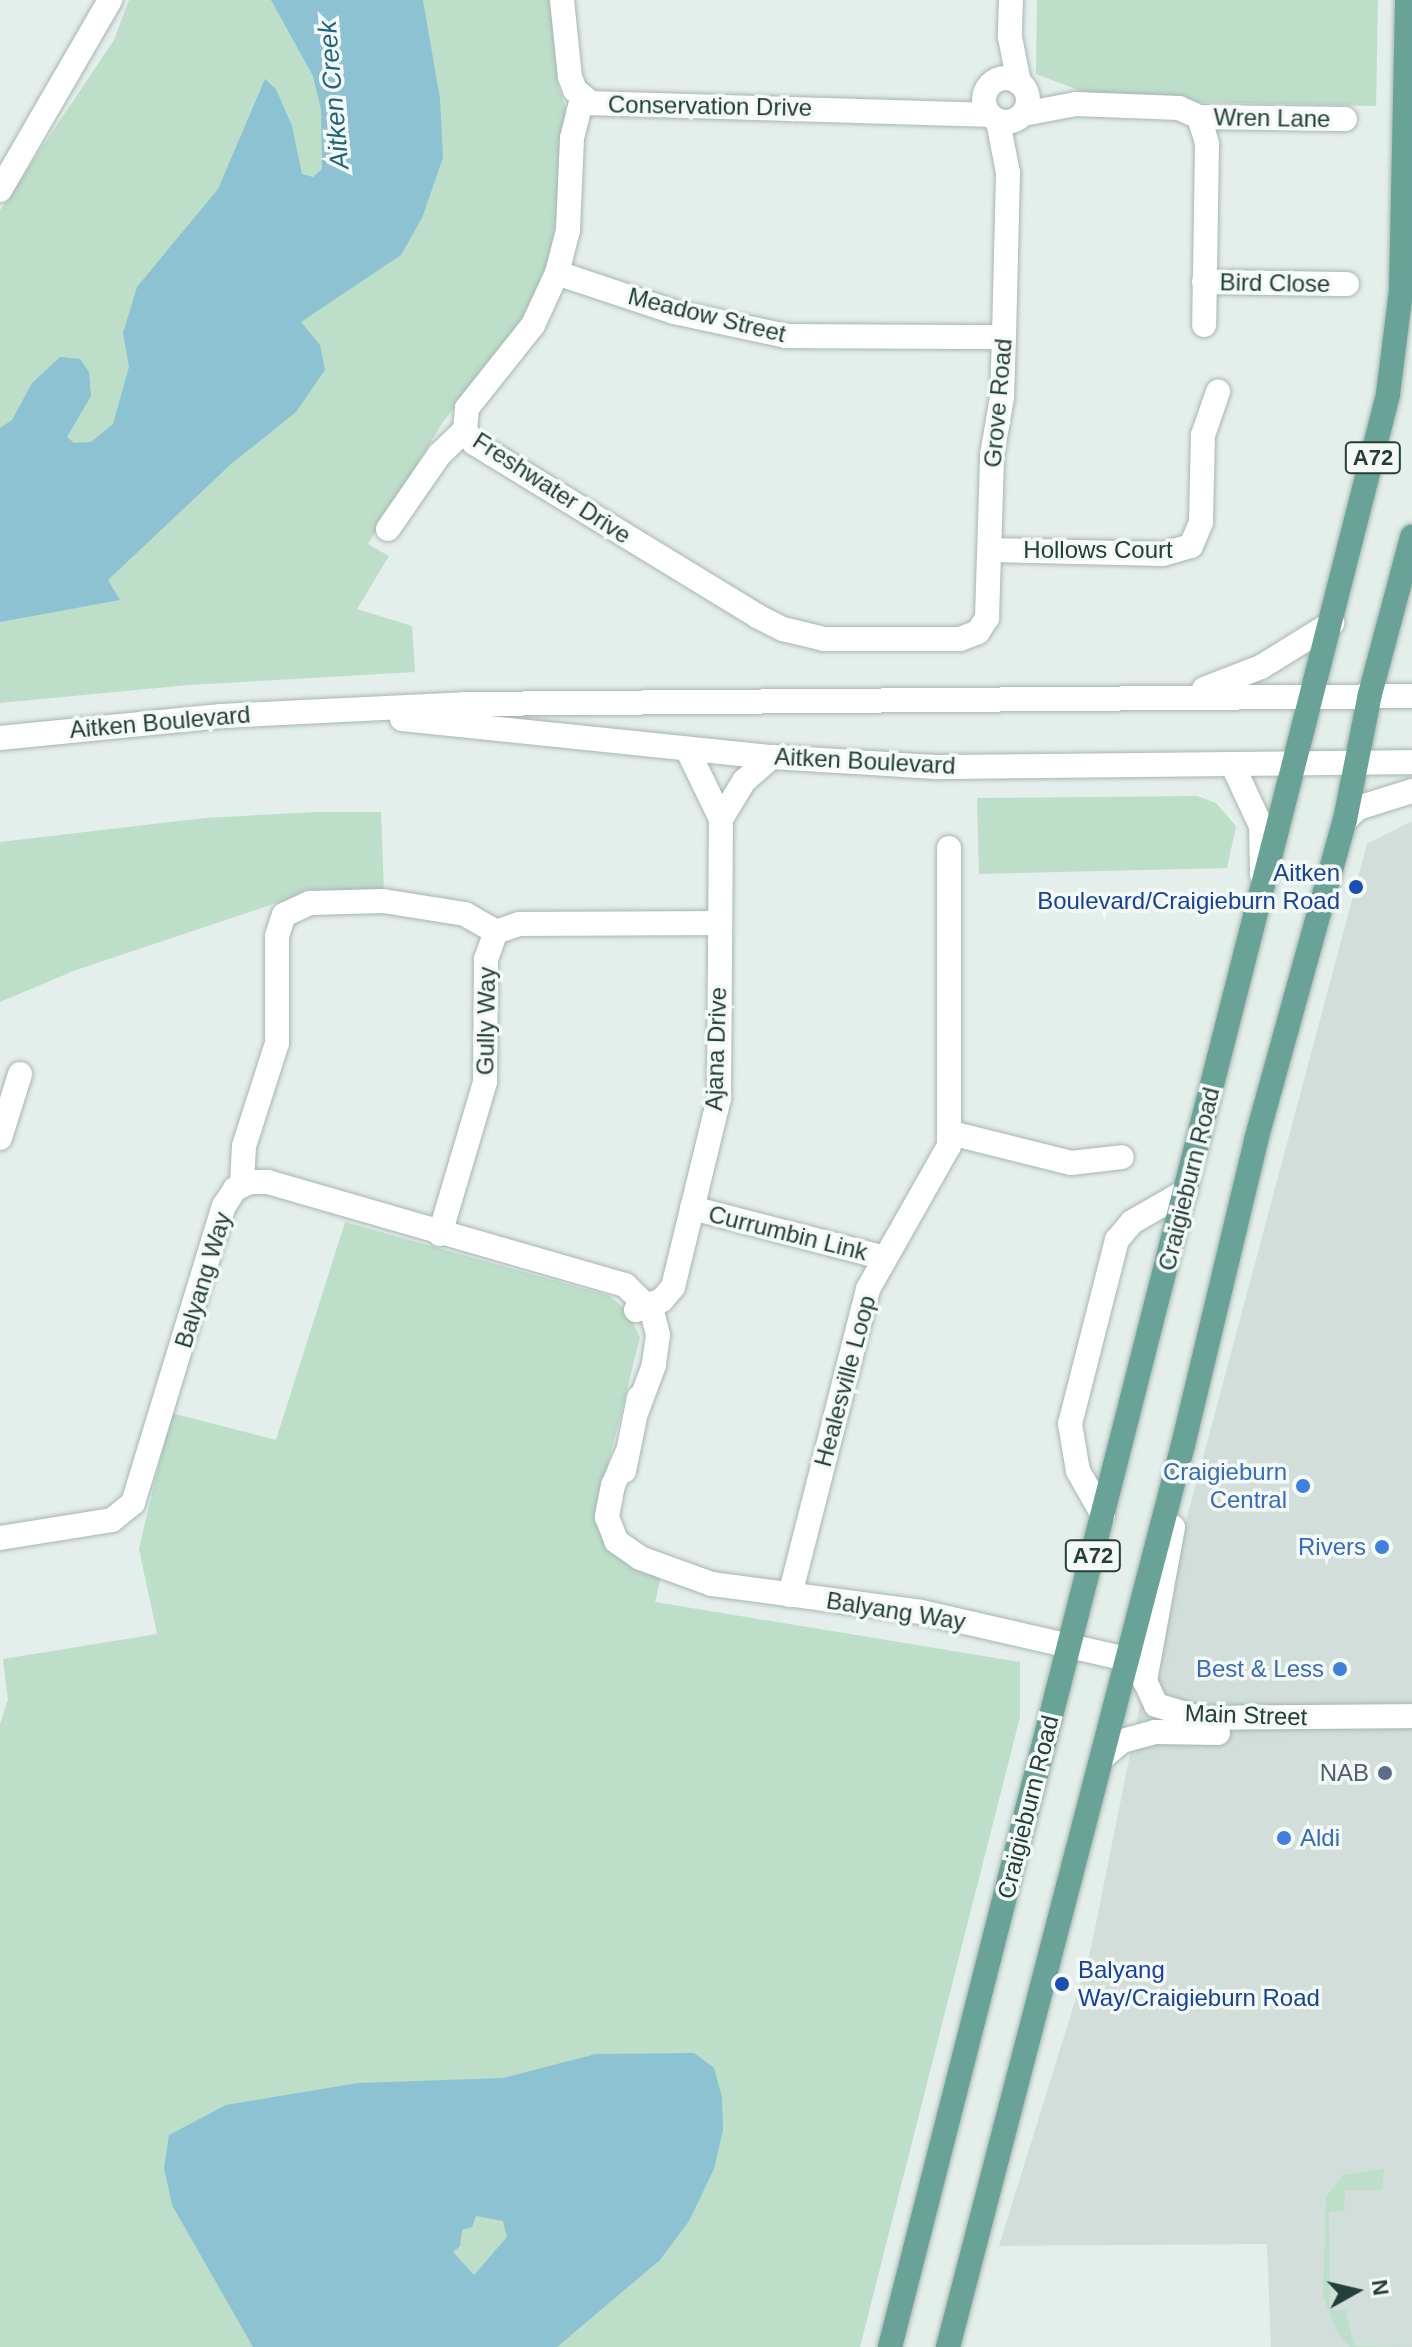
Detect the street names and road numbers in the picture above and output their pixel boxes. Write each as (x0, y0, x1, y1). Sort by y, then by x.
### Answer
street label: Conservation Drive (608, 90, 812, 122)
street label: Wren Lane (1213, 103, 1331, 133)
street label: Bird Close (1219, 268, 1331, 298)
street label: Meadow Street (625, 282, 789, 348)
street label: Grove Road (978, 337, 1018, 469)
street label: Freshwater Drive (468, 426, 636, 550)
road number: A72 (1343, 440, 1403, 476)
street label: Hollows Court (1023, 536, 1173, 564)
street label: Aitken Boulevard (68, 700, 252, 744)
street label: Aitken Boulevard (774, 742, 956, 780)
street label: Gully Way (471, 967, 501, 1075)
street label: Ajana Drive (699, 987, 733, 1111)
street label: Craigieburn Road (1152, 1084, 1226, 1274)
street label: Currumbin Link (706, 1199, 870, 1267)
street label: Balyang Way (169, 1209, 237, 1351)
street label: Healesville Loop (808, 1292, 882, 1470)
road number: A72 (1063, 1538, 1123, 1574)
street label: Balyang Way (824, 1586, 968, 1636)
street label: Main Street (1184, 1698, 1308, 1732)
street label: Craigieburn Road (991, 1712, 1065, 1902)

